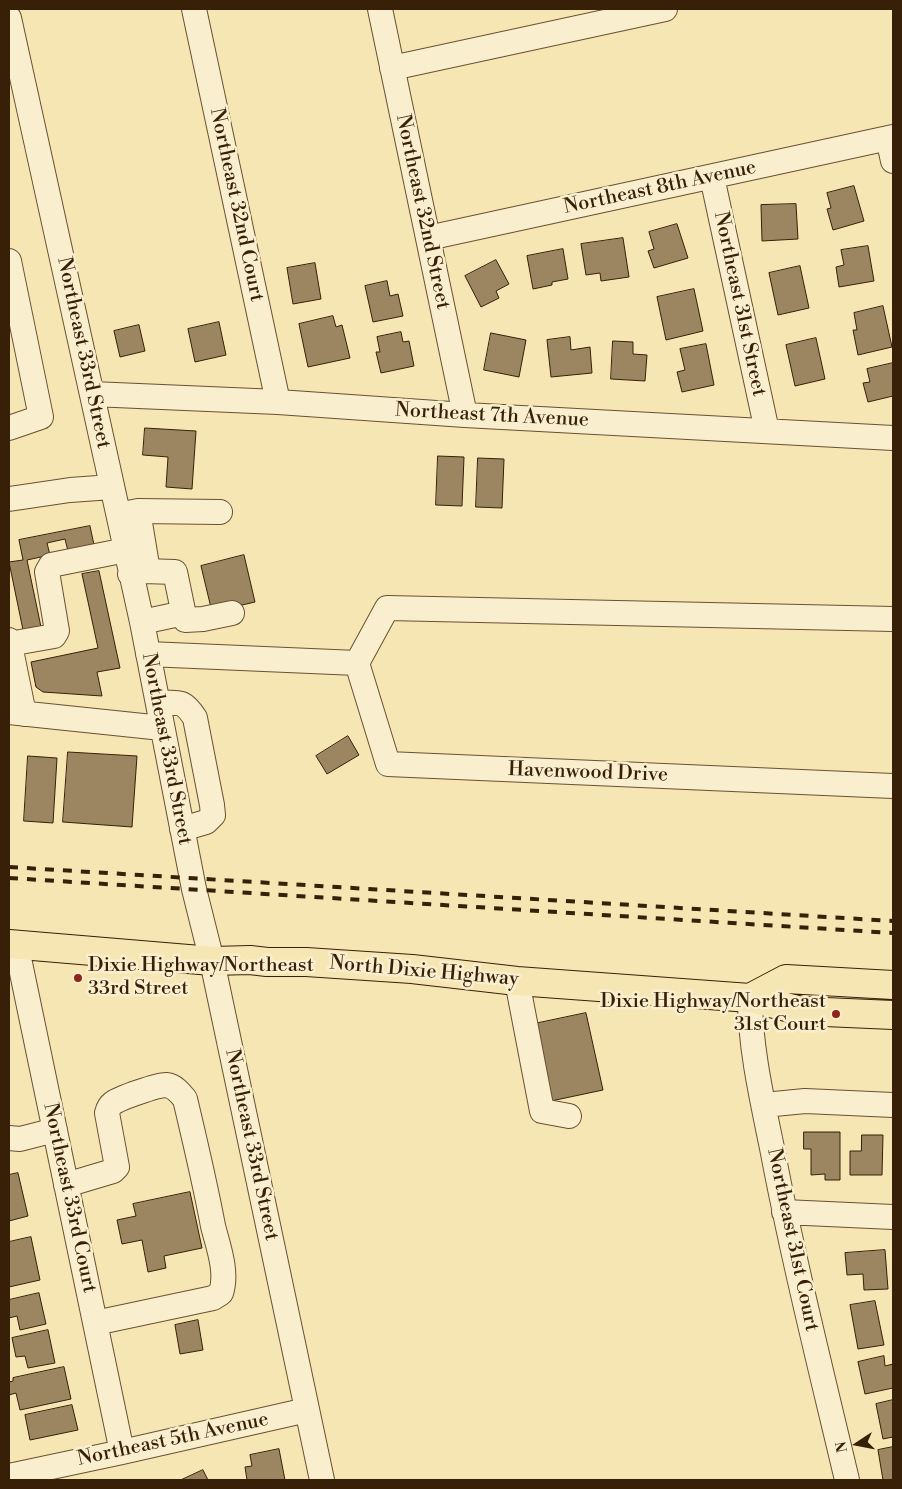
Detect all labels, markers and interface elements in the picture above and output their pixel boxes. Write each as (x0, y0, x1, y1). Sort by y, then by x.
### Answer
street label: Northeast 32nd Court (204, 106, 268, 304)
street label: Northeast 32nd Street (390, 112, 454, 312)
street label: Northeast 8th Avenue (562, 156, 758, 220)
street label: Northeast 31st Street (708, 209, 770, 399)
street label: Northeast 33rd Street (51, 255, 115, 451)
street label: Northeast 7th Avenue (394, 399, 590, 433)
street label: Northeast 33rd Street (136, 651, 196, 847)
street label: Havenwood Drive (508, 758, 668, 788)
street label: North Dixie Highway (328, 952, 520, 992)
place label: Dixie Highway/Northeast 33rd Street (88, 954, 314, 1001)
marker: Dixie Highway/Northeast 33rd Street (72, 972, 84, 984)
place label: Dixie Highway/Northeast 31st Court (600, 990, 826, 1037)
marker: Dixie Highway/Northeast 31st Court (830, 1008, 842, 1020)
street label: Northeast 33rd Street (219, 1047, 283, 1243)
street label: Northeast 33rd Court (37, 1101, 101, 1295)
street label: Northeast 31st Court (761, 1146, 823, 1334)
street label: Northeast 5th Avenue (75, 1408, 271, 1472)
north arrow (832, 1419, 882, 1469)
text: N (832, 1440, 852, 1454)

